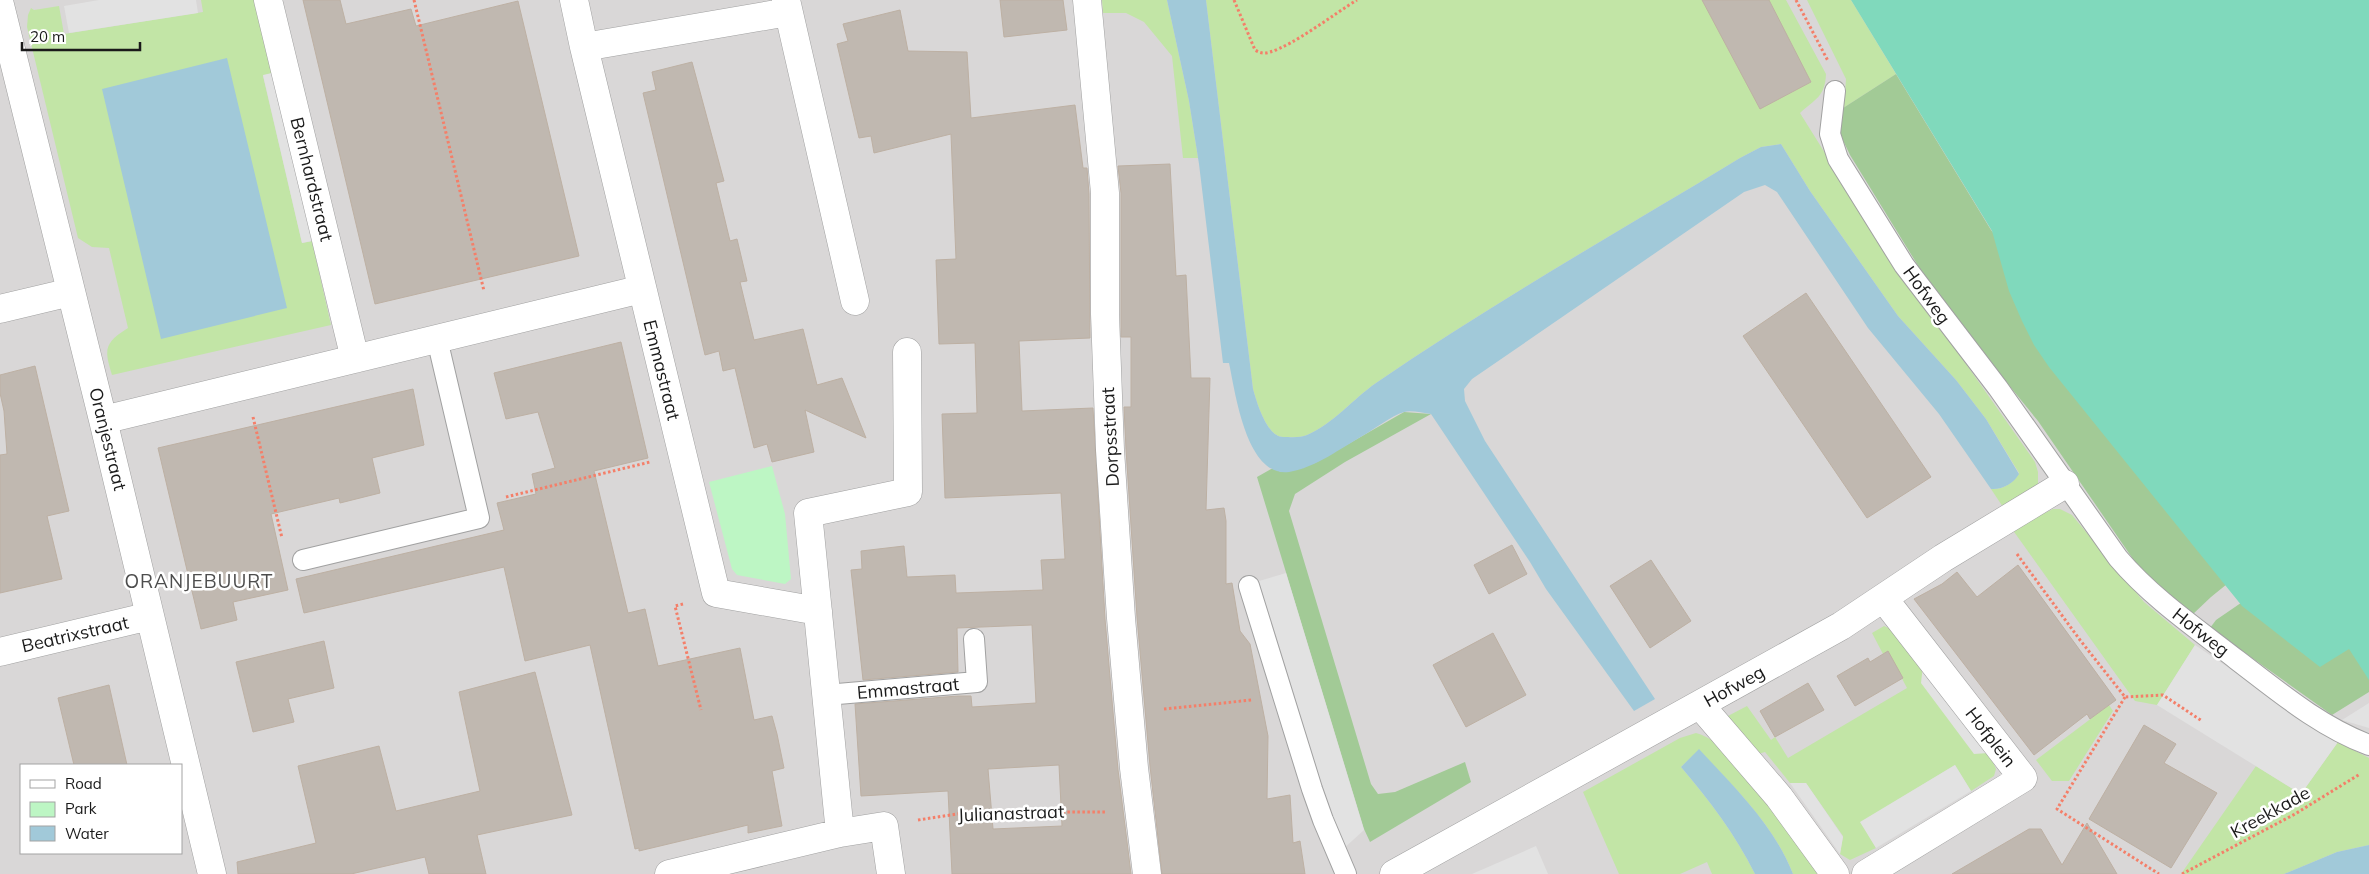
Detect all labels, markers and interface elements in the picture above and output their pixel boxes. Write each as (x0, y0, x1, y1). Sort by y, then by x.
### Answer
scale bar (22, 20, 140, 52)
text: 20 m (30, 27, 65, 46)
street label: Bernhardstraat (285, 115, 339, 243)
street label: Hofweg (1898, 262, 1956, 328)
street label: Emmastraat (638, 317, 686, 423)
street label: Oranjestraat (84, 385, 132, 493)
street label: Dorpsstraat (1096, 387, 1124, 487)
district label: ORANJEBUURT (124, 569, 274, 593)
street label: Hofweg (2168, 603, 2234, 661)
street label: Beatrixstraat (19, 611, 131, 657)
street label: Hofweg (1700, 660, 1768, 712)
street label: Emmastraat (856, 672, 960, 704)
street label: Hofplein (1960, 702, 2022, 772)
legend (20, 764, 182, 854)
text: Road (65, 774, 102, 793)
street label: Kreekkade (2226, 781, 2314, 843)
text: Park (65, 799, 97, 818)
street label: Julianastraat (957, 800, 1065, 826)
text: Water (65, 824, 109, 843)

